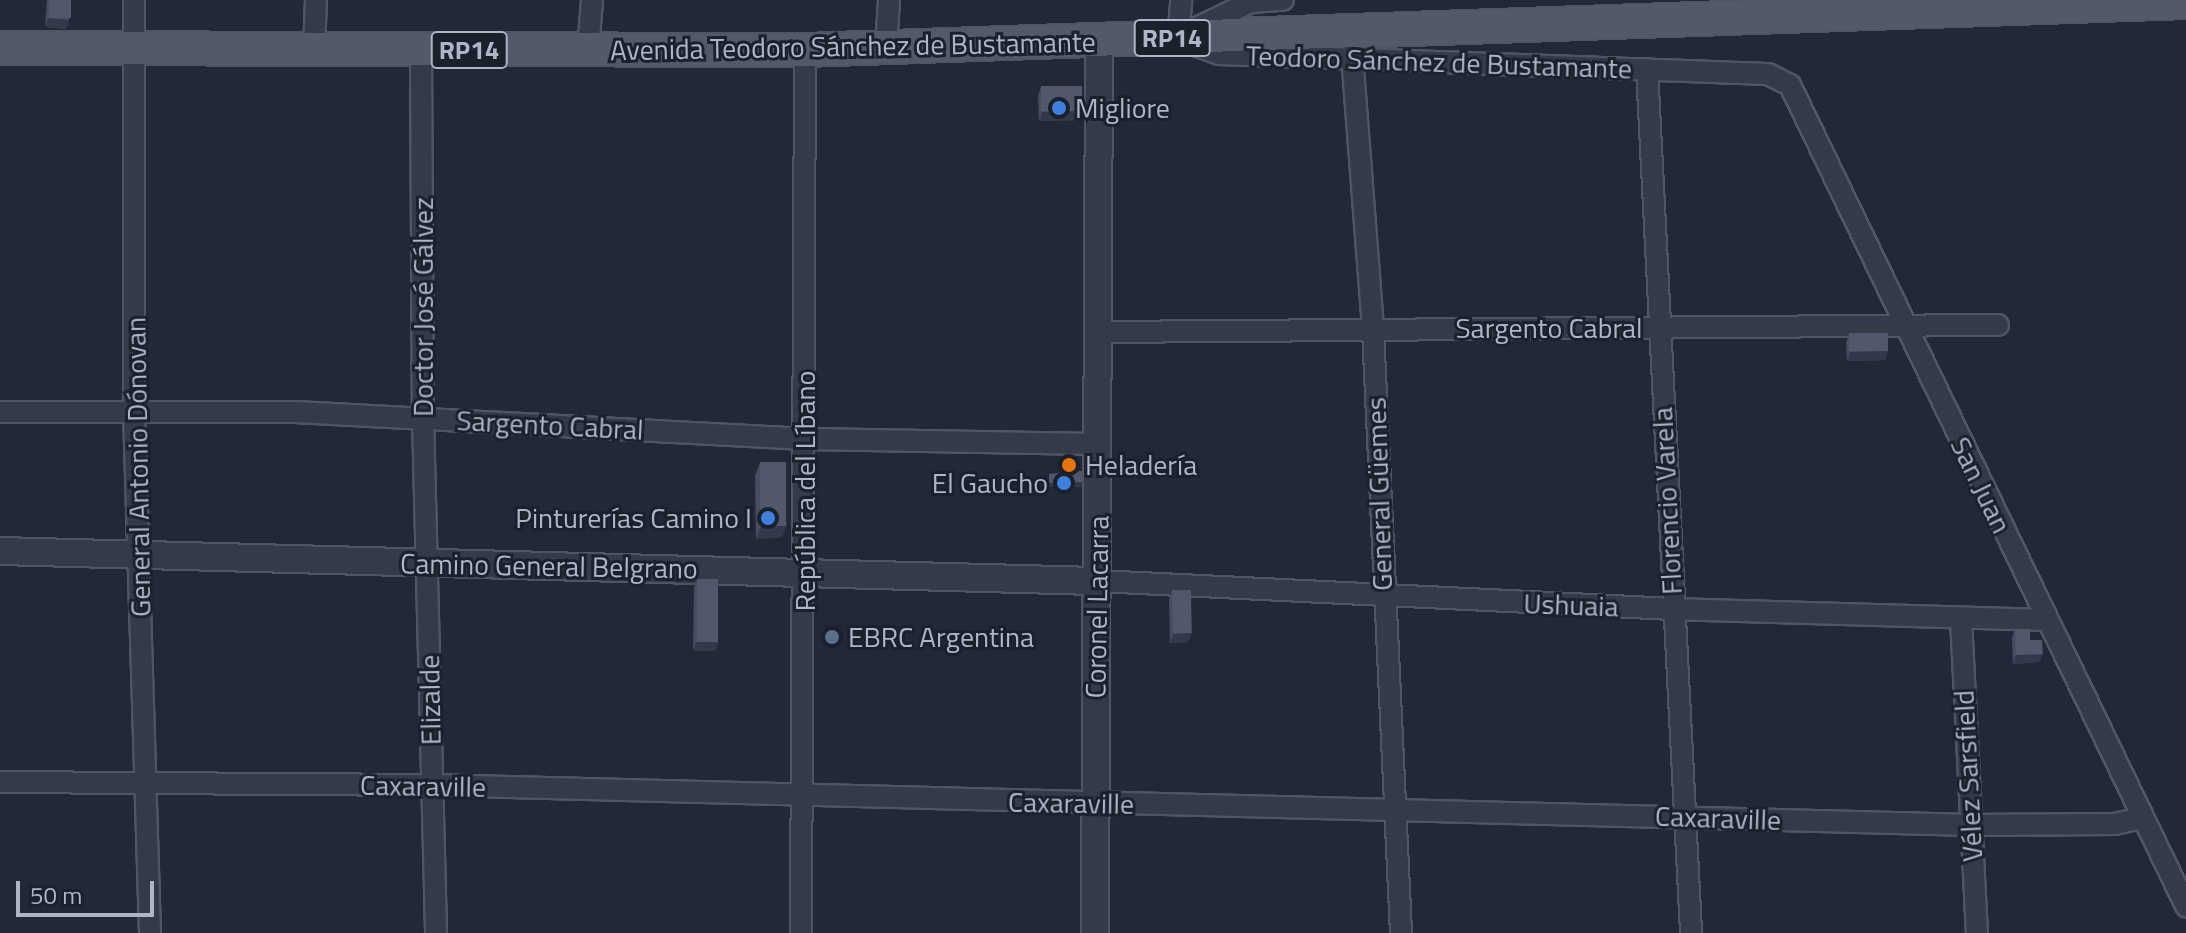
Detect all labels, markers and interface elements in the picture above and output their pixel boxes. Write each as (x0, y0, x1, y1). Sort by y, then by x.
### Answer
road number: RP14 (1132, 16, 1212, 60)
street label: Avenida Teodoro Sánchez de Bustamante (610, 25, 1096, 67)
road number: RP14 (429, 28, 509, 72)
street label: Teodoro Sánchez de Bustamante (1246, 38, 1632, 86)
place label: Migliore (1075, 91, 1170, 125)
marker: Migliore (1050, 99, 1068, 117)
street label: Doctor José Gálvez (406, 197, 440, 417)
street label: Sargento Cabral (1455, 311, 1643, 345)
street label: General Antonio Dónovan (119, 317, 157, 617)
street label: República del Líbano (788, 371, 822, 611)
street label: General Güemes (1359, 397, 1399, 591)
street label: Sargento Cabral (456, 403, 644, 447)
street label: Florencio Varela (1645, 407, 1689, 595)
street label: San Juan (1943, 432, 2019, 538)
place label: Heladería (1085, 448, 1197, 482)
marker: Heladería (1060, 456, 1078, 474)
place label: El Gaucho (932, 466, 1048, 500)
marker: El Gaucho (1055, 474, 1073, 492)
place label: Pinturerías Camino I (515, 501, 752, 535)
marker: Pinturerías Camino I (759, 509, 777, 527)
street label: Coronel Lacarra (1079, 515, 1115, 699)
street label: Camino General Belgrano (400, 547, 698, 585)
street label: Ushuaia (1523, 587, 1619, 623)
place label: EBRC Argentina (848, 620, 1034, 654)
marker: EBRC Argentina (823, 628, 841, 646)
street label: Elizalde (412, 655, 448, 745)
street label: Vélez Sarsfield (1947, 689, 1989, 863)
street label: Caxaraville (360, 768, 486, 804)
street label: Caxaraville (1008, 785, 1134, 821)
street label: Caxaraville (1654, 799, 1782, 837)
scale bar (20, 865, 158, 915)
text: 50 m (30, 877, 82, 913)

